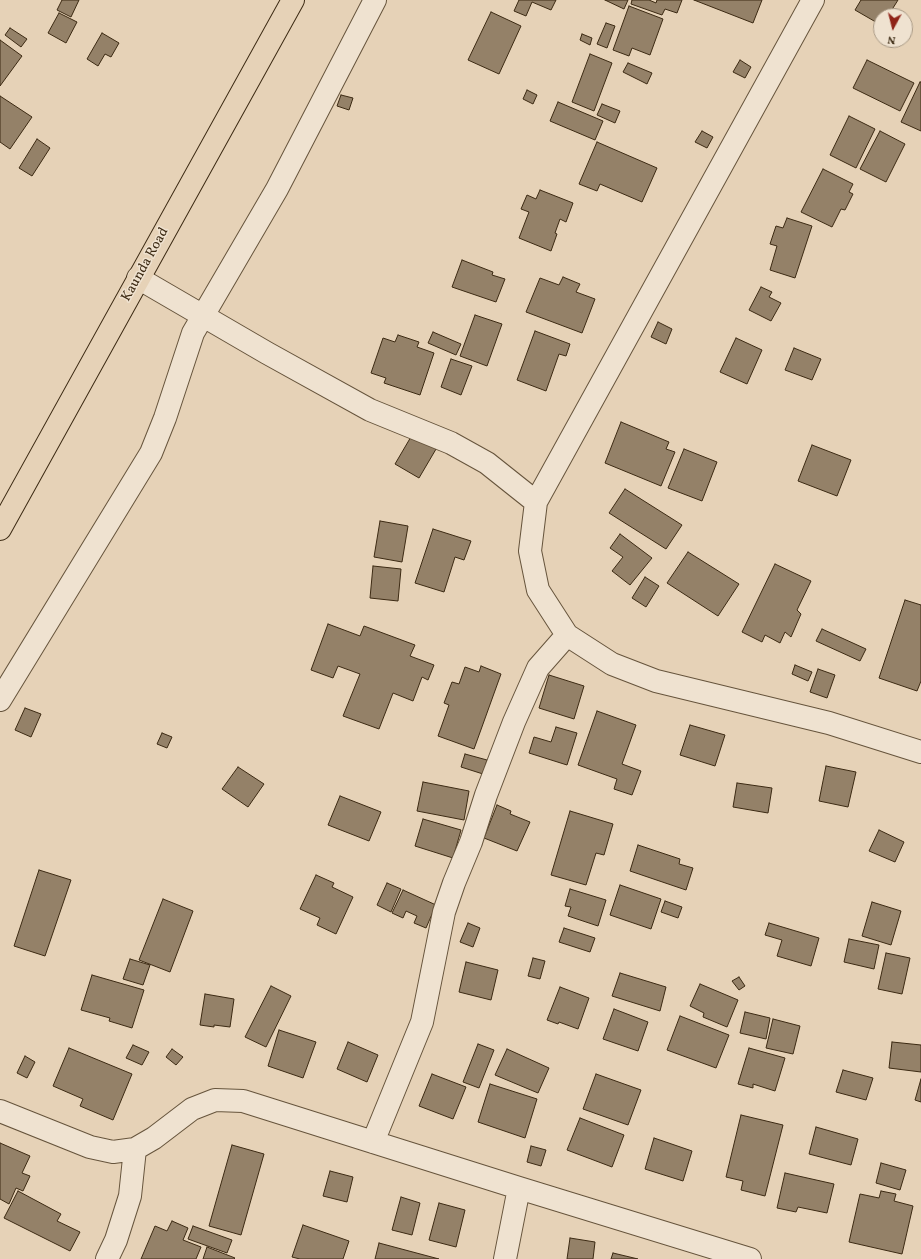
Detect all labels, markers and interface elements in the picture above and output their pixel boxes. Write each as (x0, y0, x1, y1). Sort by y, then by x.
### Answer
north arrow (873, 8, 913, 48)
text: N (887, 31, 896, 47)
street label: Kaunda Road (119, 225, 173, 305)

